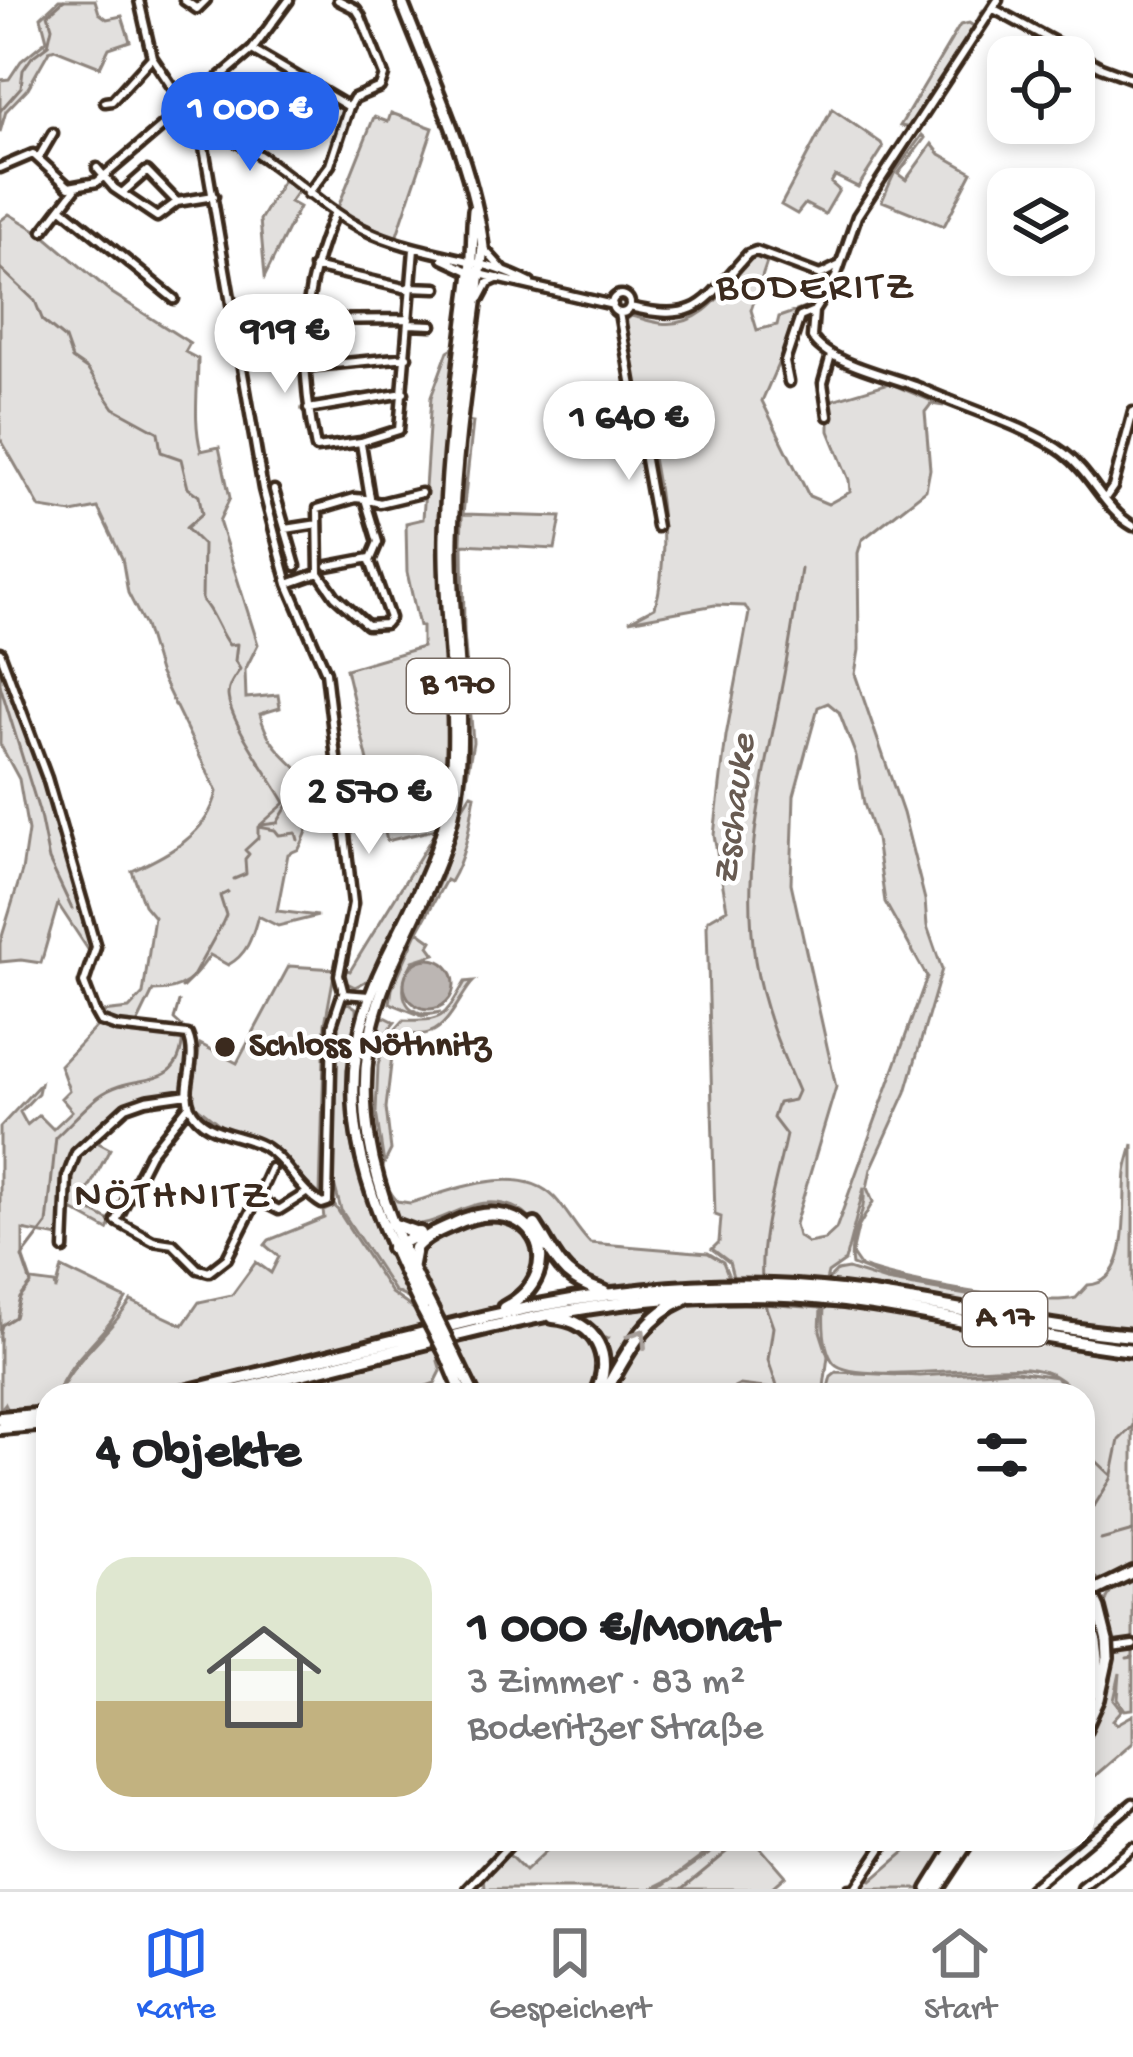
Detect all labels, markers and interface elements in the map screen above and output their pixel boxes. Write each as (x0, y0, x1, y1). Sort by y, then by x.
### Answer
map controls (987, 36, 1095, 276)
button: locate (987, 36, 1095, 144)
pin: 1 000 € (139, 72, 361, 174)
text: 1 000 € (188, 88, 312, 134)
button: layers (987, 168, 1095, 276)
district label: BODERITZ (715, 265, 916, 314)
pin: 919 € (201, 294, 369, 396)
text: 919 € (241, 310, 329, 356)
pin: 1 640 € (518, 381, 740, 483)
text: 1 640 € (570, 397, 688, 443)
road number: B 170 (407, 659, 509, 713)
water label: Zschauke (705, 730, 769, 888)
pin: 2 570 € (258, 755, 480, 857)
text: 2 570 € (307, 771, 431, 817)
place label: Schloss Nöthnitz (249, 1026, 493, 1069)
marker: Schloss Nöthnitz (212, 1034, 238, 1060)
district label: NÖTHNITZ (74, 1174, 272, 1223)
road number: A 17 (963, 1292, 1047, 1346)
one-way arrow (624, 1329, 646, 1351)
icon: filters (969, 1422, 1035, 1488)
text: 4 Objekte (96, 1425, 301, 1485)
text: 1 000 €/Monat (468, 1601, 777, 1661)
icon: home (192, 1605, 336, 1749)
text: 3 Zimmer · 83 m² (468, 1661, 745, 1707)
text: Boderitzer Straße (468, 1707, 763, 1753)
tab: Karte (137, 1920, 215, 2030)
tab: Gespeichert (489, 1920, 650, 2030)
tab: Start (924, 1920, 996, 2030)

